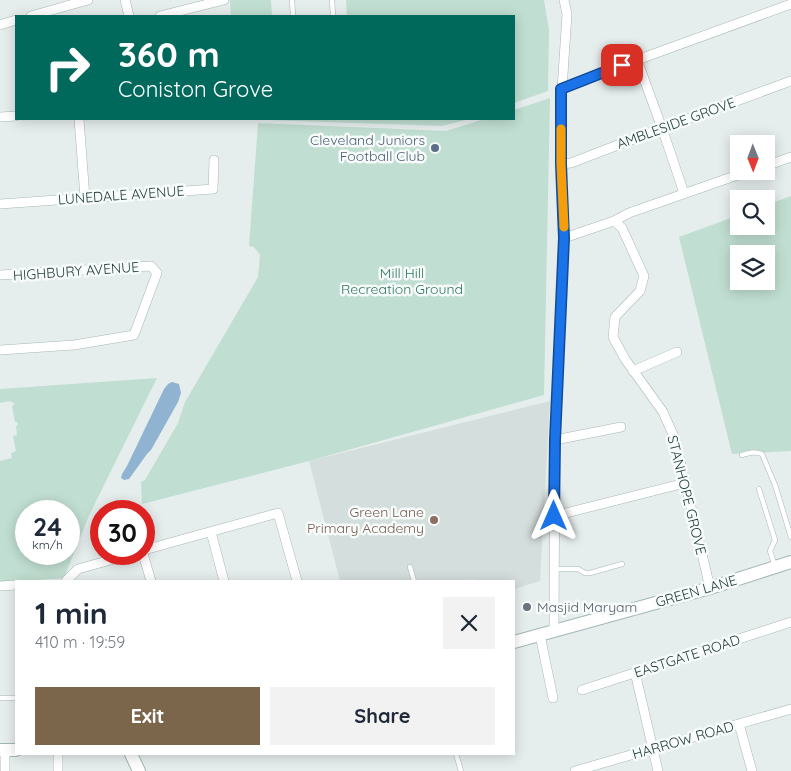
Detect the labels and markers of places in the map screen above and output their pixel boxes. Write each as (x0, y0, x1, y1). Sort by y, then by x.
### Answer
pin (601, 44, 643, 86)
place label: Cleveland Juniors Football Club (310, 131, 425, 165)
marker: Cleveland Juniors Football Club (429, 142, 441, 154)
place label: Green Lane Primary Academy (307, 503, 424, 537)
marker: Green Lane Primary Academy (428, 514, 440, 526)
place label: Masjid Maryam (537, 598, 637, 616)
marker: Masjid Maryam (521, 601, 533, 613)

